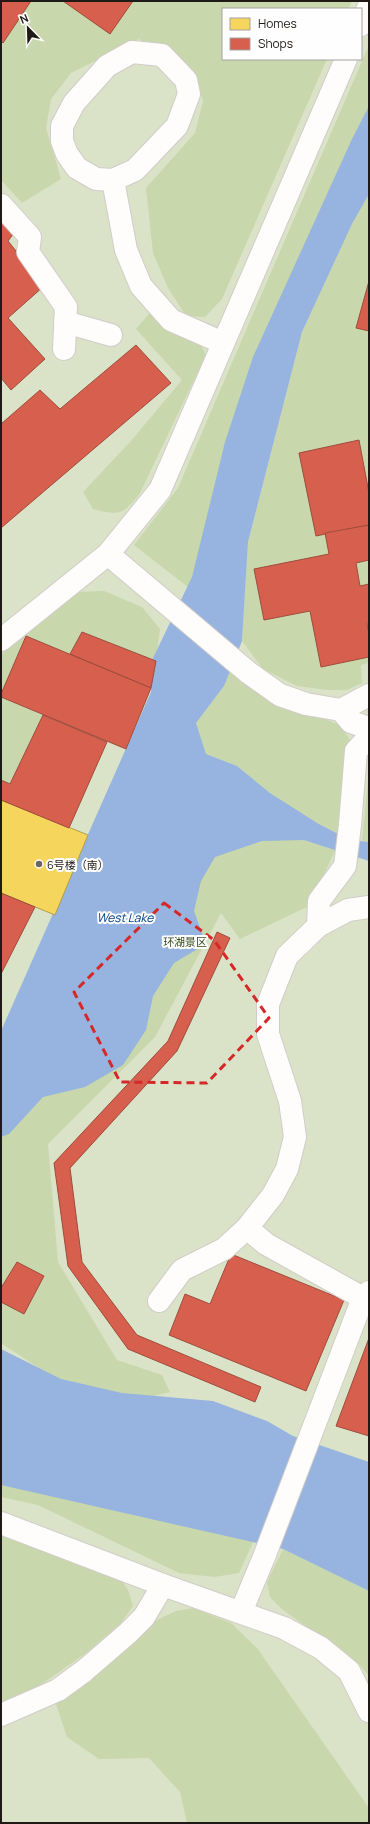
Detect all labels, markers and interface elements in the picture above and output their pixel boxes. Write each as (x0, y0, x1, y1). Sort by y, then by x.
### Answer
north arrow (8, 8, 48, 48)
legend (222, 8, 362, 60)
text: N (17, 10, 31, 27)
text: Homes (258, 15, 297, 32)
text: Shops (258, 35, 293, 52)
place label: 6号楼（南） (47, 857, 109, 872)
marker: 6号楼（南） (34, 859, 44, 869)
water label: West Lake (97, 909, 154, 926)
park label: 环湖景区 (163, 934, 207, 949)

